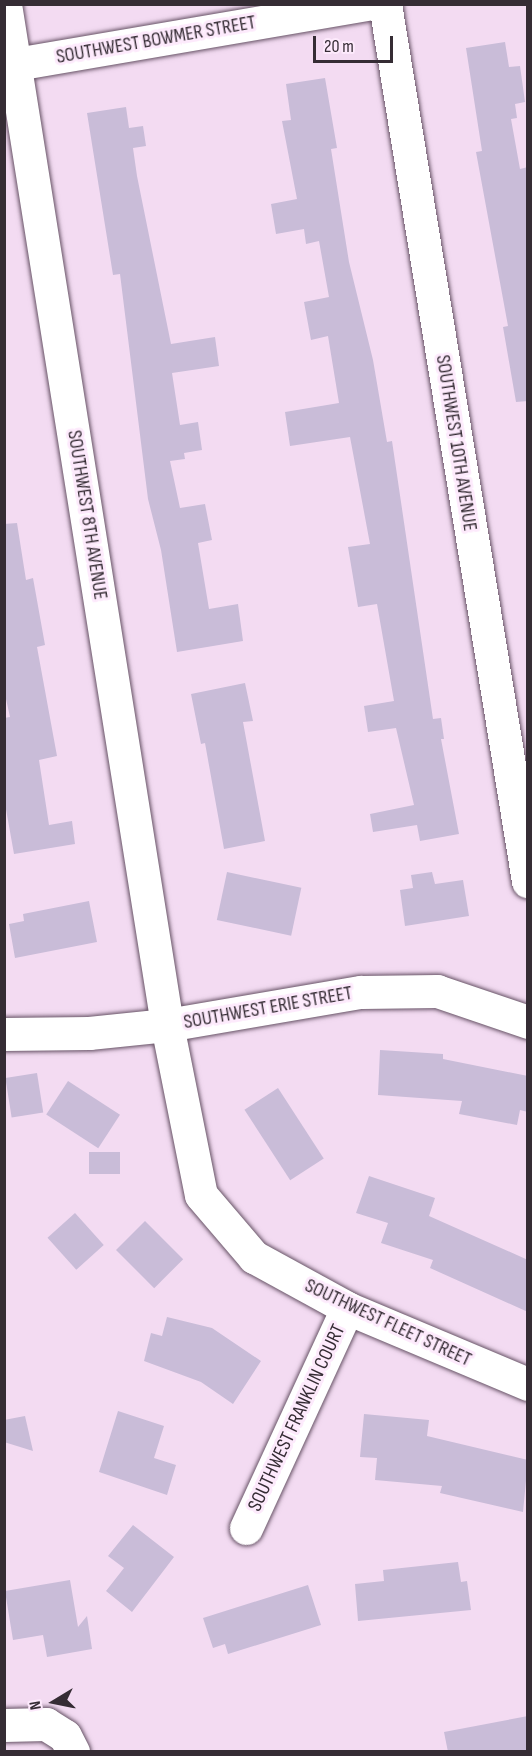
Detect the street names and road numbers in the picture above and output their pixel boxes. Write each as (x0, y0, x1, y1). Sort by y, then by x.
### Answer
street label: SOUTHWEST BOWMER STREET (54, 11, 258, 69)
street label: SOUTHWEST 10TH AVENUE (430, 353, 482, 533)
street label: SOUTHWEST 8TH AVENUE (62, 429, 112, 601)
street label: SOUTHWEST ERIE STREET (182, 981, 354, 1035)
street label: SOUTHWEST FLEET STREET (301, 1274, 475, 1372)
street label: SOUTHWEST FRANKLIN COURT (243, 1321, 351, 1515)

